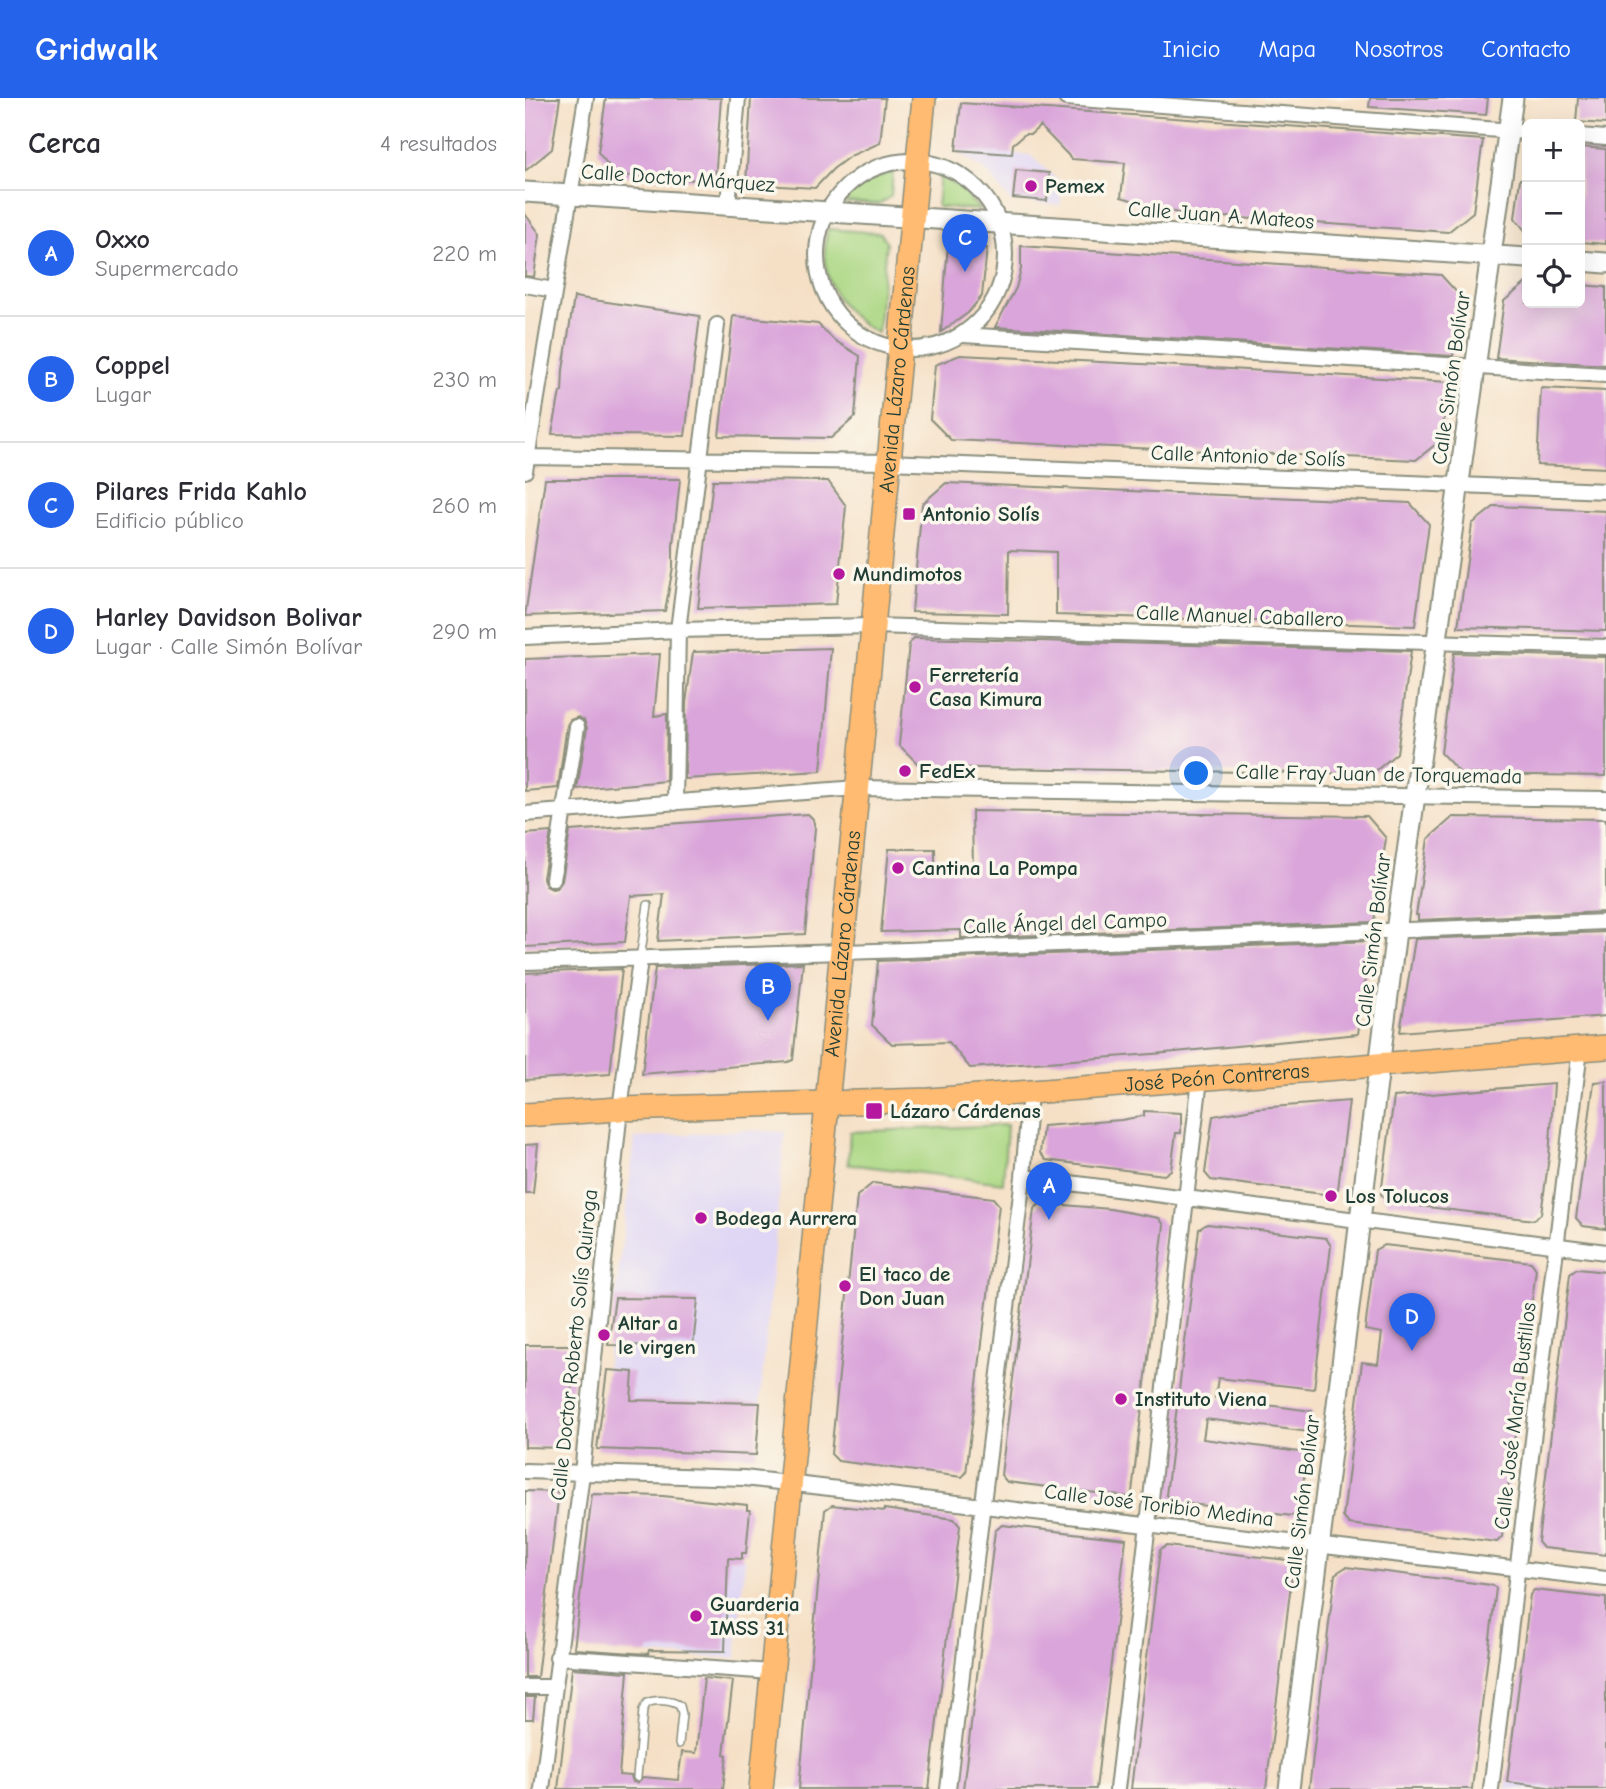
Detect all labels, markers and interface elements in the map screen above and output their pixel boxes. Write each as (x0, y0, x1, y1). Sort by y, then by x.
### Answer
text: Gridwalk (35, 30, 158, 68)
text: Inicio (1163, 35, 1220, 63)
text: Mapa (1258, 35, 1316, 63)
text: Nosotros (1354, 35, 1443, 63)
text: Contacto (1481, 35, 1571, 63)
map controls (1522, 119, 1585, 308)
button: + (1522, 119, 1585, 182)
text: Cerca (28, 126, 101, 161)
text: 4 resultados (380, 130, 497, 157)
street label: Calle Doctor Márquez (580, 159, 776, 197)
place label: Pemex (1045, 174, 1105, 198)
marker: Pemex (1023, 178, 1039, 194)
button: − (1522, 182, 1585, 245)
street label: Calle Juan A. Mateos (1127, 197, 1315, 233)
pin: C (942, 214, 988, 272)
text: Oxxo (95, 225, 150, 255)
text: A (45, 240, 57, 267)
text: 220 m (432, 240, 497, 267)
button: locate (1522, 245, 1585, 308)
text: Supermercado (95, 255, 239, 282)
street label: Avenida Lázaro Cárdenas (874, 265, 920, 494)
street label: Calle Simón Bolívar (1427, 289, 1475, 466)
text: Coppel (95, 351, 170, 381)
text: B (44, 366, 58, 393)
text: 230 m (433, 366, 497, 393)
text: Lugar (95, 381, 151, 408)
street label: Calle Antonio de Solís (1150, 441, 1346, 471)
text: Pilares Frida Kahlo (95, 477, 307, 507)
text: C (44, 492, 58, 519)
text: 260 m (432, 492, 497, 519)
place label: Antonio Solís (923, 502, 1039, 526)
marker: Antonio Solís (901, 506, 917, 522)
text: Edificio público (95, 507, 244, 534)
place label: Mundimotos (853, 562, 962, 586)
marker: Mundimotos (831, 566, 847, 582)
street label: Calle Manuel Caballero (1136, 600, 1344, 632)
text: Harley Davidson Bolivar (95, 603, 362, 633)
text: D (44, 618, 58, 645)
text: 290 m (432, 618, 497, 645)
text: Lugar · Calle Simón Bolívar (95, 633, 362, 660)
place label: Ferretería Casa Kimura (929, 663, 1042, 711)
marker: Ferretería Casa Kimura (907, 679, 923, 695)
your location (1179, 756, 1213, 790)
place label: FedEx (919, 759, 976, 783)
street label: Calle Fray Juan de Torquemada (1236, 760, 1522, 788)
marker: FedEx (897, 763, 913, 779)
street label: Avenida Lázaro Cárdenas (820, 830, 865, 1058)
street label: Calle Simón Bolívar (1350, 851, 1396, 1028)
place label: Cantina La Pompa (912, 856, 1078, 880)
marker: Cantina La Pompa (890, 860, 906, 876)
street label: Calle Ángel del Campo (963, 907, 1167, 939)
pin: B (745, 963, 791, 1021)
street label: José Peón Contreras (1123, 1058, 1310, 1097)
place label: Lázaro Cárdenas (890, 1099, 1041, 1123)
marker: Lázaro Cárdenas (864, 1101, 884, 1121)
pin: A (1026, 1162, 1072, 1220)
place label: Los Tolucos (1345, 1184, 1449, 1208)
street label: Calle Doctor Roberto Solís Quiroga (546, 1188, 602, 1502)
marker: Los Tolucos (1323, 1188, 1339, 1204)
place label: Bodega Aurrera (715, 1206, 857, 1230)
marker: Bodega Aurrera (693, 1210, 709, 1226)
place label: El taco de Don Juan (859, 1262, 950, 1310)
marker: El taco de Don Juan (837, 1278, 853, 1294)
pin: D (1389, 1293, 1435, 1351)
street label: Calle José María Bustillos (1489, 1301, 1541, 1531)
place label: Altar a le virgen (618, 1311, 696, 1359)
marker: Altar a le virgen (596, 1327, 612, 1343)
place label: Instituto Viena (1135, 1387, 1267, 1411)
marker: Instituto Viena (1113, 1391, 1129, 1407)
street label: Calle Simón Bolívar (1279, 1413, 1325, 1590)
street label: Calle José Toribio Medina (1043, 1479, 1275, 1531)
place label: Guarderia IMSS 31 (710, 1592, 800, 1640)
marker: Guarderia IMSS 31 (688, 1608, 704, 1624)

